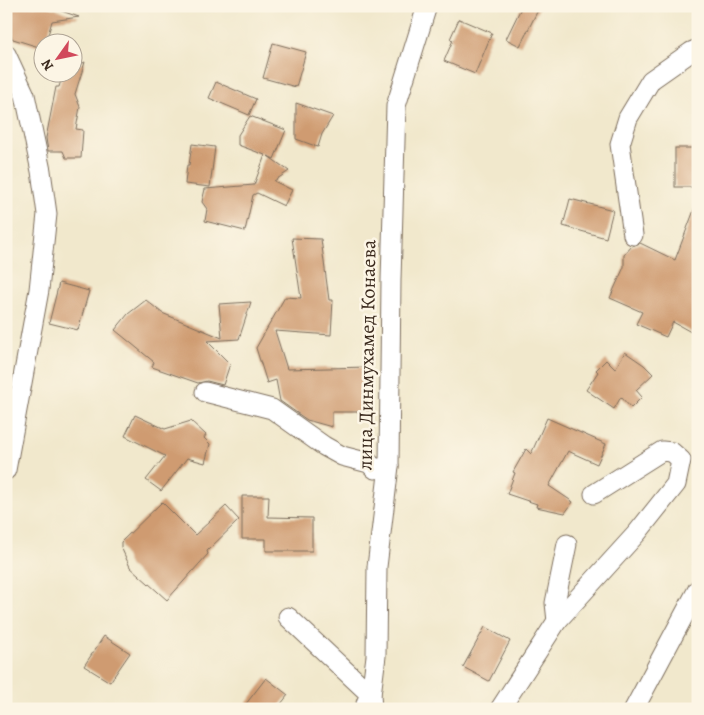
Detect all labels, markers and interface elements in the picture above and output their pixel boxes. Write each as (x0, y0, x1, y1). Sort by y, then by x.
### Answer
north arrow (32, 32, 82, 82)
text: N (37, 55, 58, 74)
street label: лица Динмухамед Конаева (351, 239, 383, 470)

